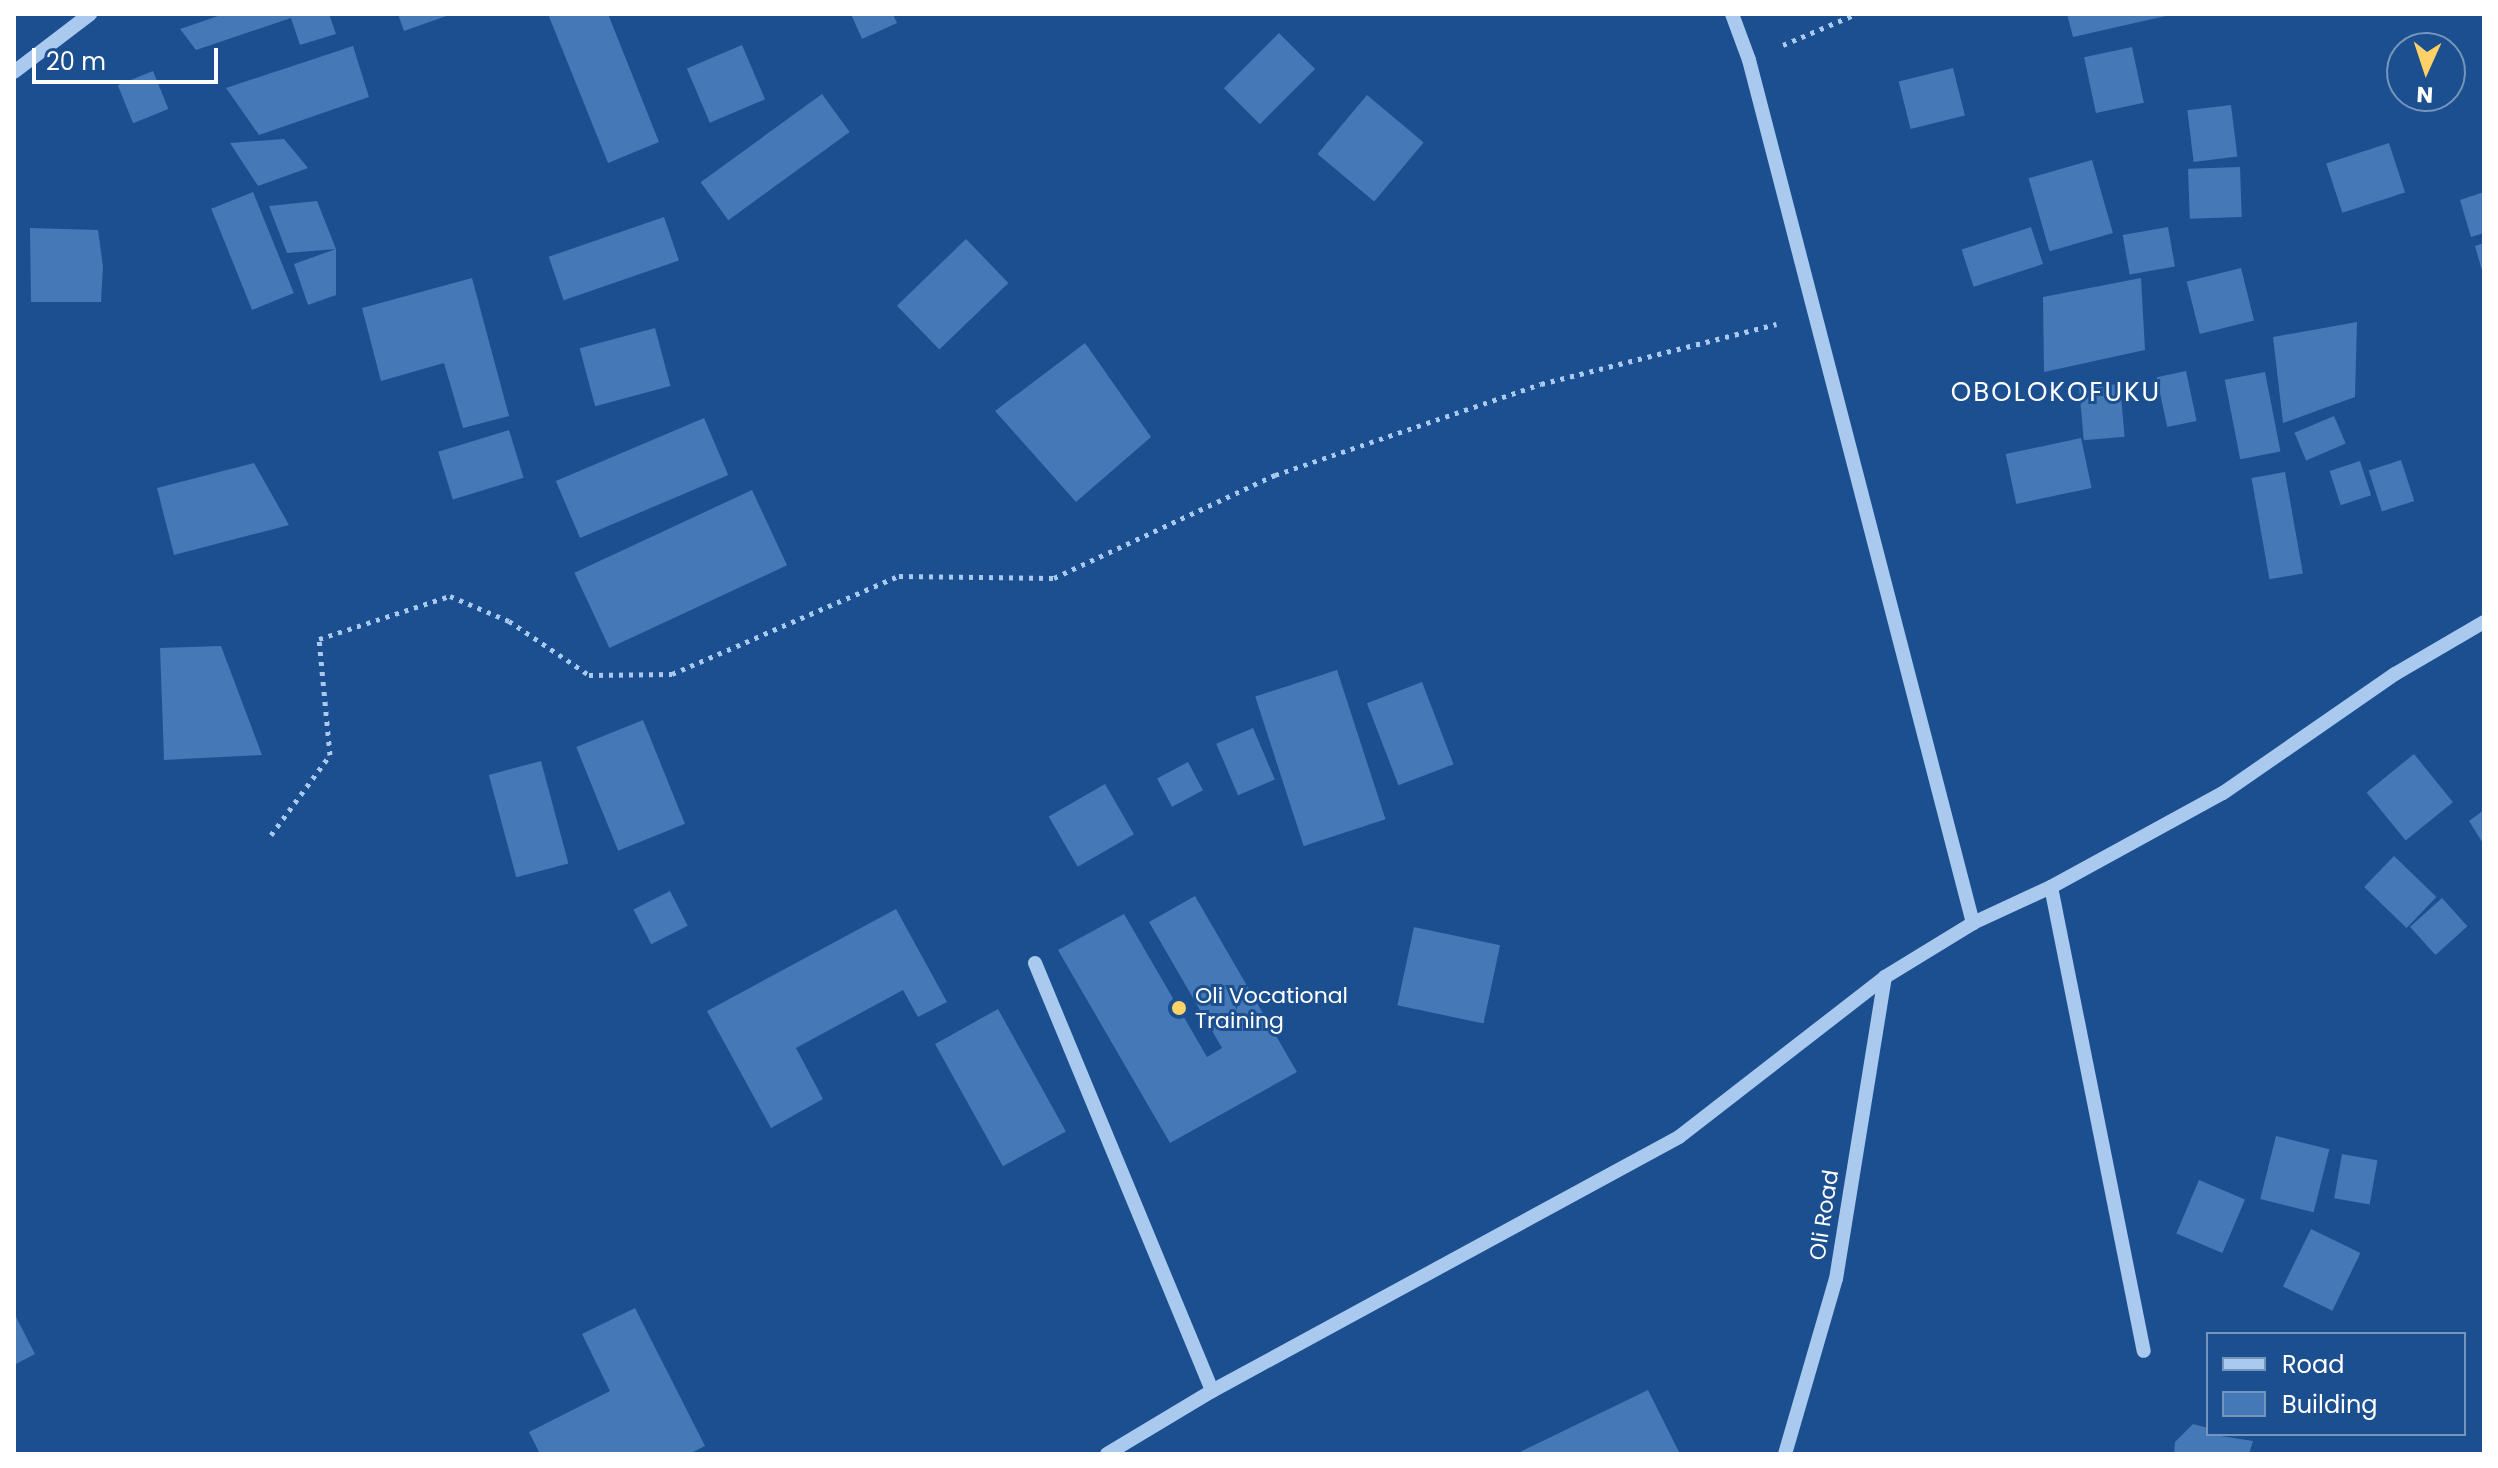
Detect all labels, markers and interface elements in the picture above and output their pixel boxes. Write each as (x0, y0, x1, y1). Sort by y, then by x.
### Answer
scale bar (36, 32, 222, 82)
north arrow (2386, 32, 2466, 112)
text: 20 m (46, 45, 106, 78)
text: N (2416, 79, 2434, 110)
district label: OBOLOKOFUKU (1951, 377, 2161, 409)
place label: Oli Vocational Training (1195, 982, 1348, 1034)
marker: Oli Vocational Training (1170, 999, 1188, 1017)
street label: Oli Road (1804, 1168, 1844, 1262)
legend (2206, 1332, 2466, 1436)
text: Road (2282, 1348, 2344, 1381)
text: Building (2282, 1388, 2378, 1421)

